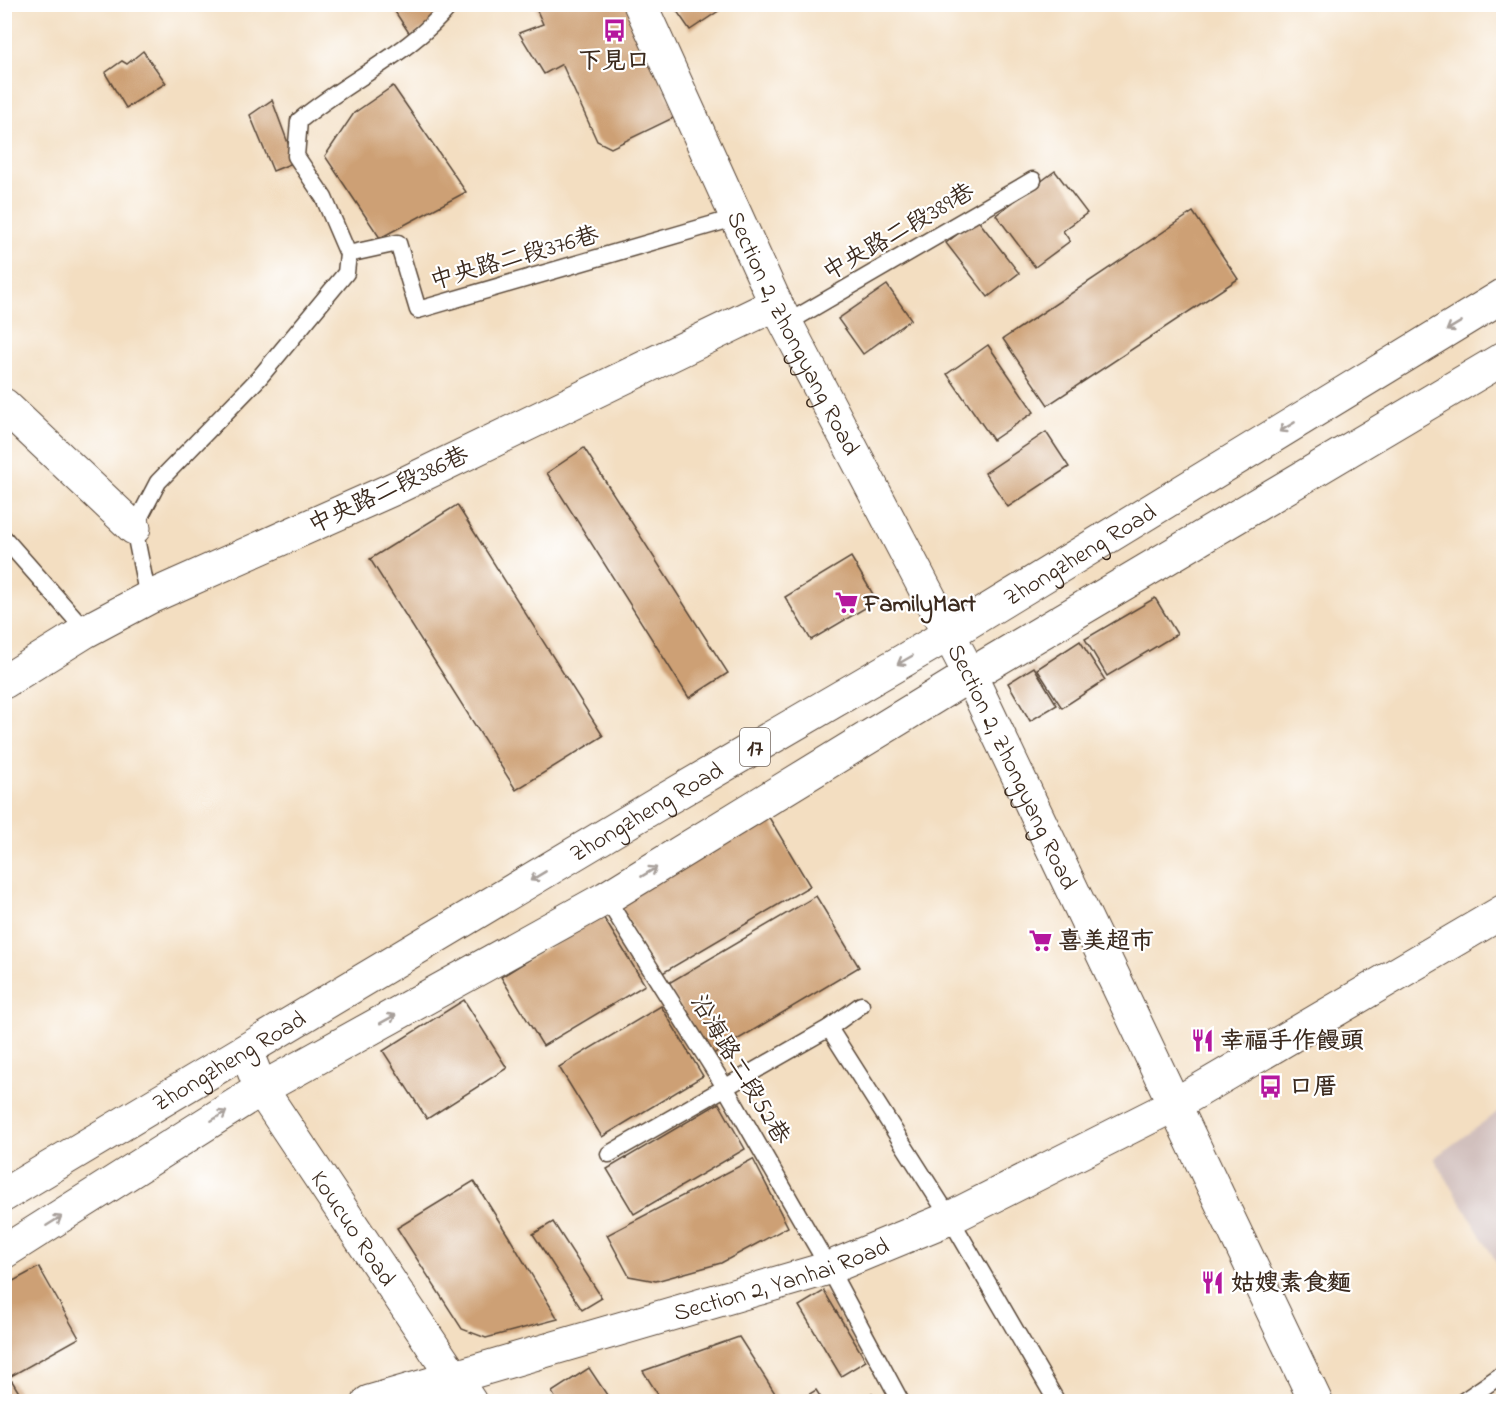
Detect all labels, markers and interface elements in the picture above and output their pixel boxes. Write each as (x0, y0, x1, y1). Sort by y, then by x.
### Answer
bus stop icon: 下見口 (601, 17, 627, 43)
place label: 下見口 (578, 45, 650, 80)
street label: 中央路二段389巷 (817, 175, 982, 291)
street label: Section 2, Zhongyang Road (716, 206, 867, 463)
street label: 中央路二段376巷 (426, 219, 603, 300)
one-way arrow (1446, 320, 1463, 332)
one-way arrow (1279, 422, 1296, 434)
street label: 中央路二段386巷 (303, 439, 475, 544)
street label: Zhongzheng Road (998, 496, 1164, 616)
place label: FamilyMart (863, 588, 977, 624)
supermarket icon: FamilyMart (833, 590, 859, 616)
street label: Section 2, Zhongyang Road (937, 638, 1085, 897)
one-way arrow (897, 654, 914, 666)
road number: 17 (740, 728, 770, 766)
street label: Zhongzheng Road (564, 754, 731, 873)
one-way arrow (640, 865, 657, 877)
one-way arrow (530, 870, 547, 882)
place label: 喜美超市 (1058, 925, 1154, 960)
supermarket icon: 喜美超市 (1027, 927, 1053, 953)
street label: 沿海路二段52巷 (680, 989, 798, 1152)
street label: Zhongzheng Road (147, 1003, 314, 1122)
one-way arrow (379, 1013, 396, 1025)
place label: 幸福手作饅頭 (1220, 1025, 1364, 1060)
restaurant icon: 幸福手作饅頭 (1189, 1027, 1215, 1053)
place label: 口厝 (1289, 1071, 1337, 1106)
bus stop icon: 口厝 (1258, 1073, 1284, 1099)
one-way arrow (210, 1110, 227, 1122)
street label: Koucuo Road (300, 1164, 403, 1295)
one-way arrow (45, 1214, 62, 1226)
street label: Section 2, Yanhai Road (670, 1230, 895, 1332)
place label: 姑嫂素食麵 (1231, 1267, 1351, 1302)
restaurant icon: 姑嫂素食麵 (1200, 1269, 1226, 1295)

